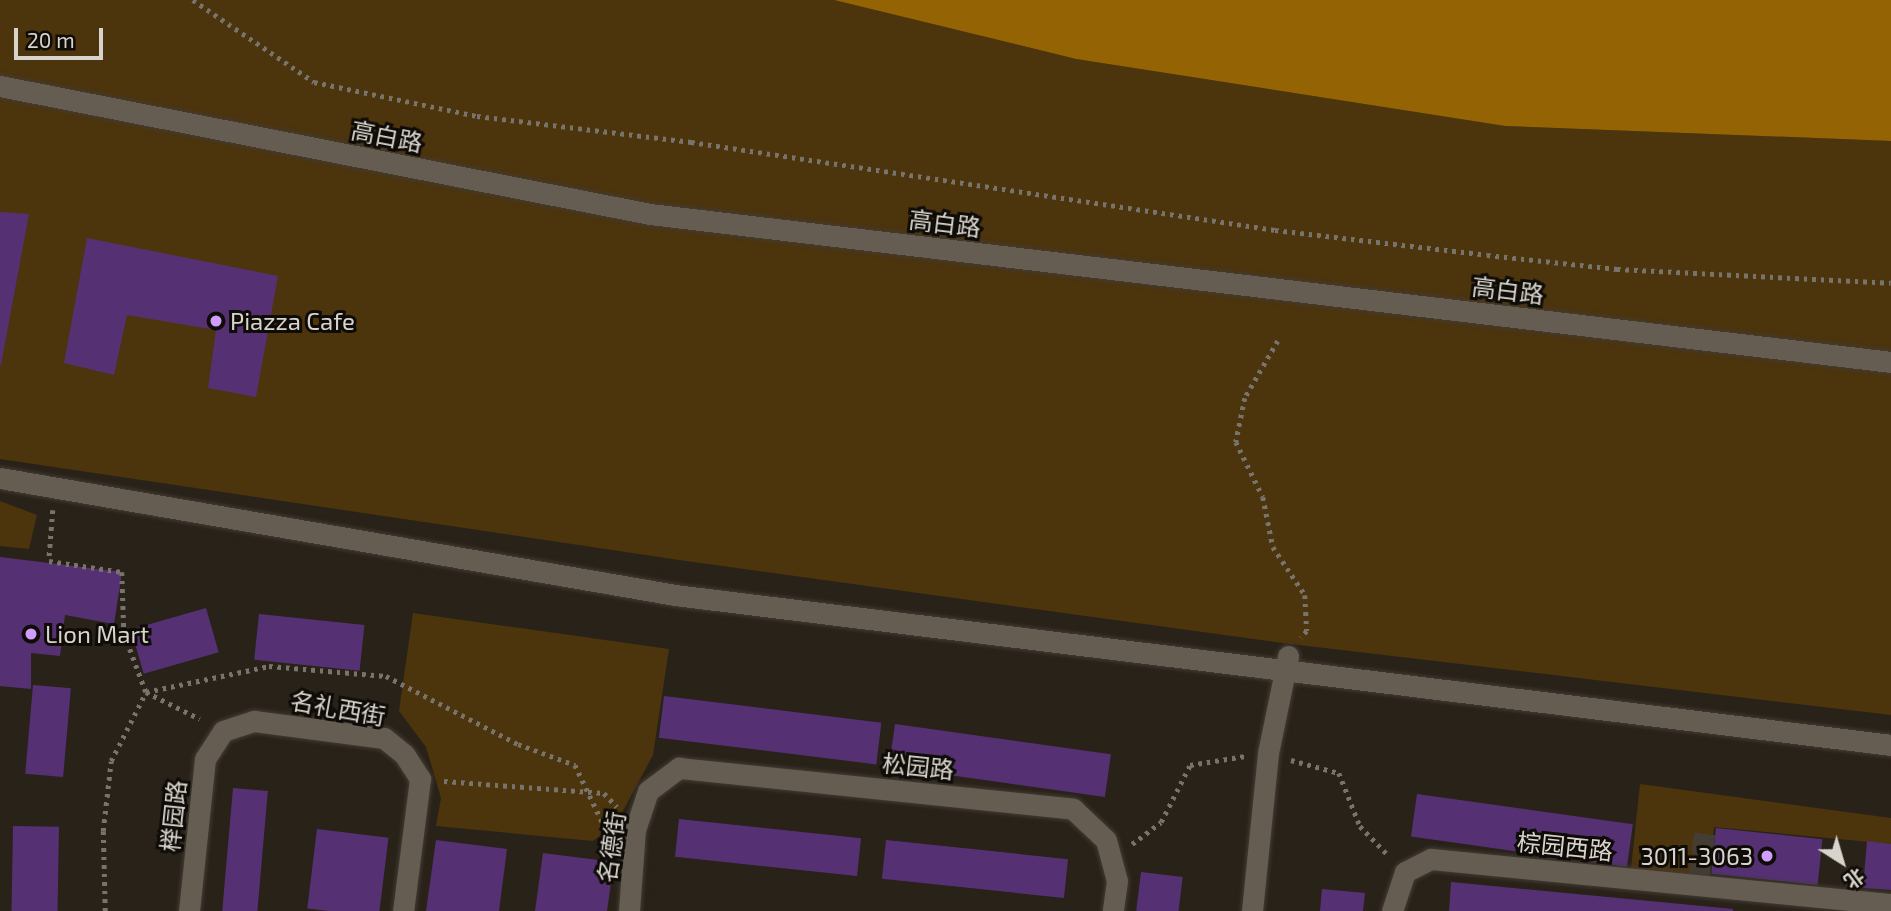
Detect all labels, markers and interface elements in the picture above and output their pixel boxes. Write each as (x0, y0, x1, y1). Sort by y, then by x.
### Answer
scale bar (18, 14, 107, 58)
text: 20 m (27, 27, 75, 52)
street label: 高白路 (349, 115, 425, 157)
street label: 高白路 (908, 204, 982, 242)
street label: 高白路 (1471, 271, 1545, 309)
place label: Piazza Cafe (230, 307, 355, 335)
marker: Piazza Cafe (208, 313, 224, 329)
place label: Lion Mart (45, 620, 149, 648)
marker: Lion Mart (23, 626, 39, 642)
street label: 名礼西街 (288, 685, 388, 731)
street label: 松园路 (881, 748, 955, 784)
street label: 榉园路 (155, 779, 191, 853)
street label: 名德街 (592, 809, 630, 885)
street label: 棕园西路 (1516, 827, 1614, 865)
north arrow (1807, 827, 1877, 897)
place label: 3011-3063 (1640, 842, 1753, 870)
marker: 3011-3063 (1759, 848, 1775, 864)
text: 北 (1840, 864, 1869, 894)

